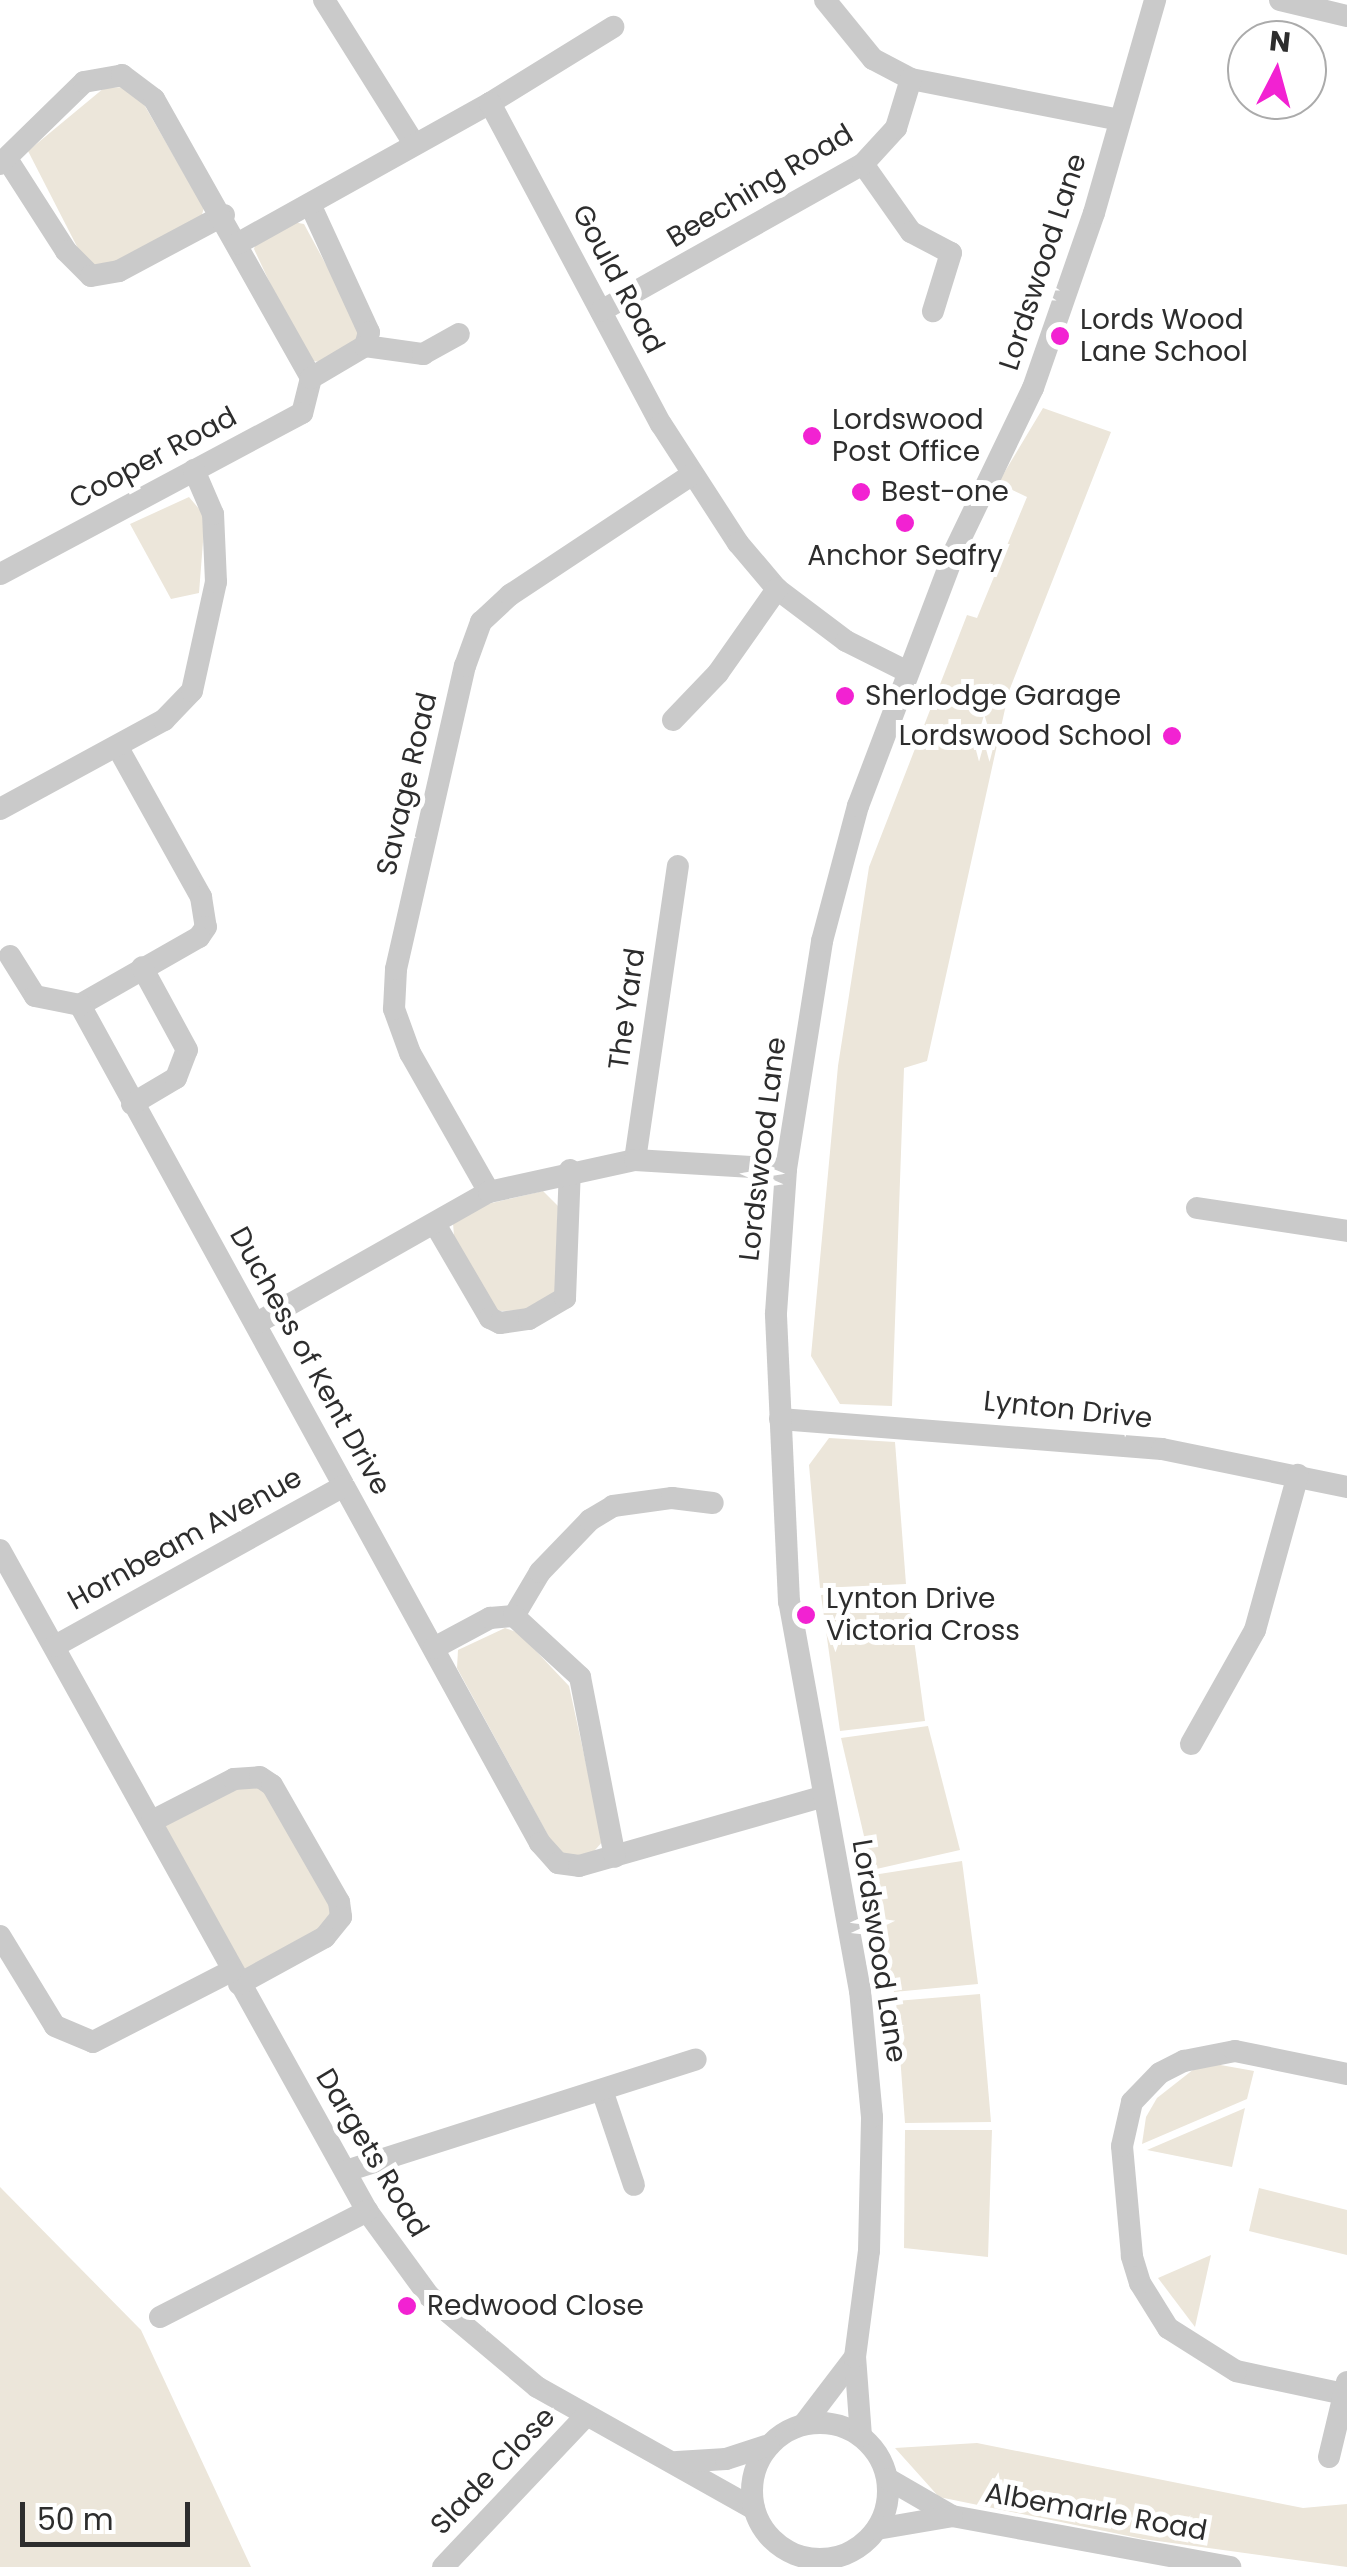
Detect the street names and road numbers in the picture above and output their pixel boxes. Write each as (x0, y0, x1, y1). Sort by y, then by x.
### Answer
street label: Beeching Road (661, 117, 859, 255)
street label: Lordswood Lane (992, 150, 1094, 374)
street label: Gould Road (565, 199, 671, 359)
street label: Cooper Road (64, 400, 242, 516)
street label: Savage Road (370, 689, 444, 879)
street label: The Yard (602, 946, 652, 1072)
street label: Lordswood Lane (733, 1035, 793, 1263)
street label: Duchess of Kent Drive (222, 1221, 398, 1501)
street label: Lynton Drive (982, 1384, 1154, 1436)
street label: Hornbeam Avenue (62, 1461, 308, 1617)
street label: Lordswood Lane (845, 1837, 913, 2065)
street label: Dargets Road (309, 2063, 435, 2243)
street label: Slade Close (424, 2400, 562, 2542)
street label: Albemarle Road (982, 2476, 1210, 2548)

